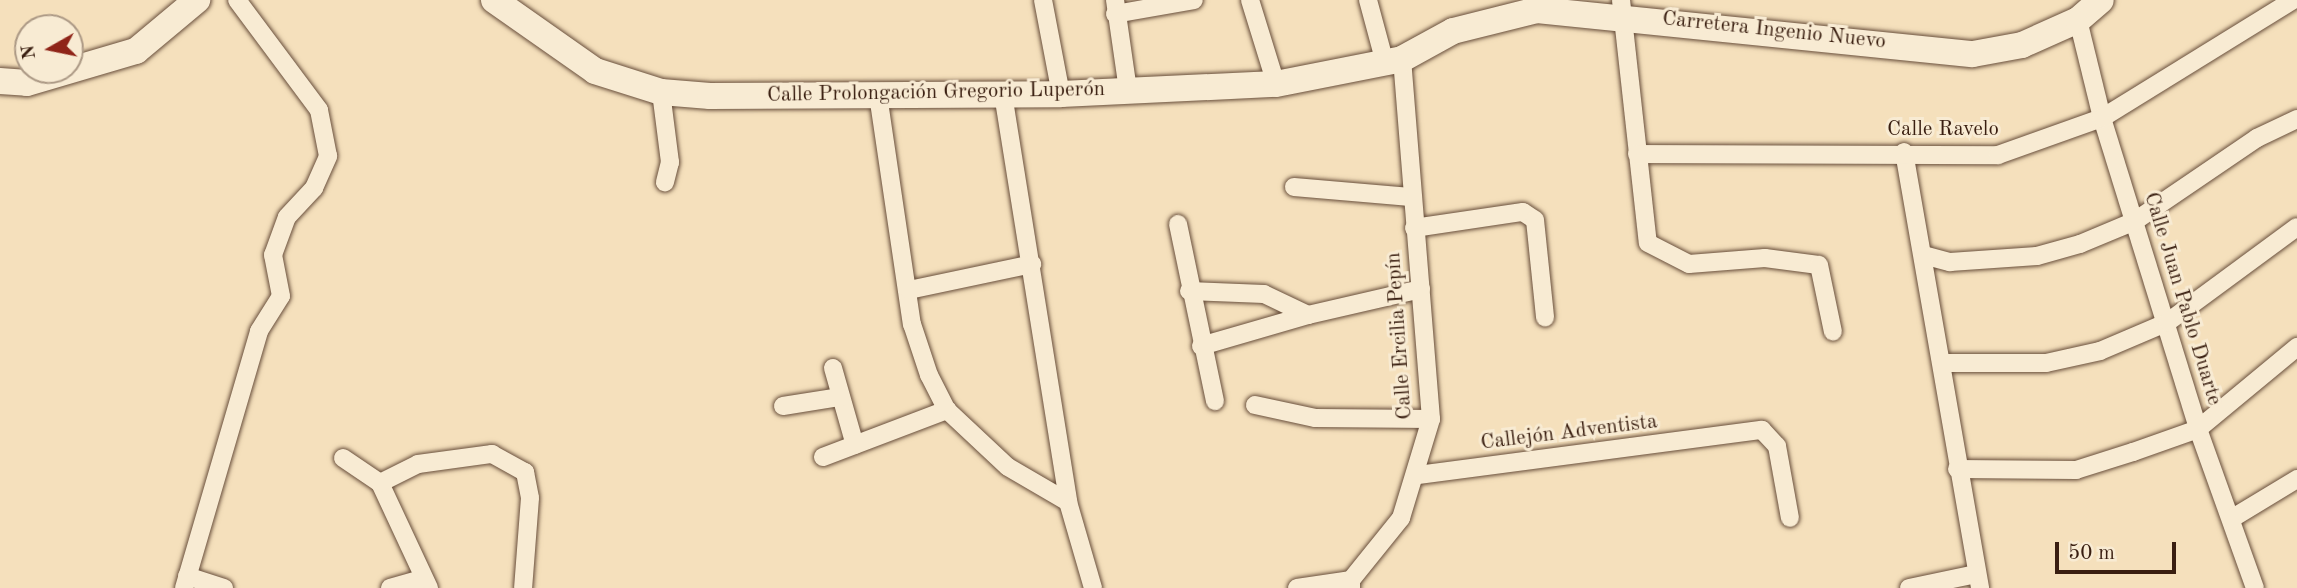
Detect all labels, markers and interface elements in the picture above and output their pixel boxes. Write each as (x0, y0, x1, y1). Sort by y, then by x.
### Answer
street label: Carretera Ingenio Nuevo (1661, 7, 1887, 55)
north arrow (14, 14, 84, 84)
text: N (19, 43, 40, 61)
street label: Calle Prolongación Gregorio Luperón (767, 77, 1105, 109)
street label: Calle Ravelo (1887, 117, 1999, 143)
street label: Calle Juan Pablo Duarte (2138, 189, 2226, 409)
street label: Calle Ercilia Pepín (1382, 252, 1418, 420)
street label: Callejón Adventista (1479, 410, 1659, 456)
scale bar (2059, 528, 2180, 572)
text: 50 m (2068, 543, 2115, 564)

